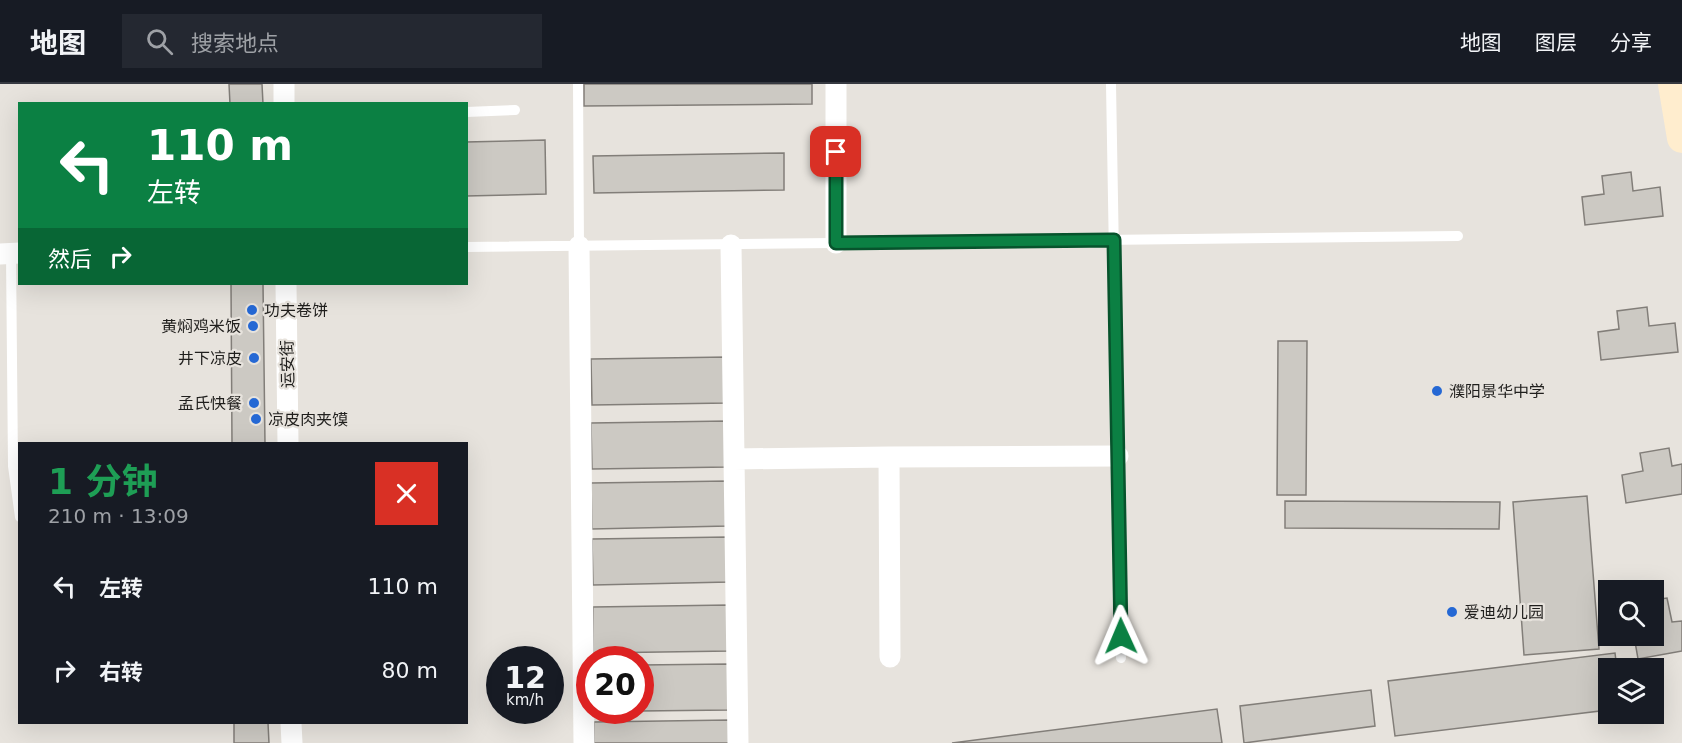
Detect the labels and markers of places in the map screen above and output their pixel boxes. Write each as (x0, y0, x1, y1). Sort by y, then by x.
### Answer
pin (810, 126, 861, 177)
place label: 功夫卷饼 (264, 301, 328, 320)
marker: 功夫卷饼 (245, 303, 259, 317)
place label: 黄焖鸡米饭 (161, 317, 241, 336)
marker: 黄焖鸡米饭 (246, 319, 260, 333)
place label: 井下凉皮 (178, 349, 242, 368)
marker: 井下凉皮 (247, 351, 261, 365)
place label: 濮阳景华中学 (1449, 382, 1545, 401)
marker: 濮阳景华中学 (1430, 384, 1444, 398)
place label: 孟氏快餐 (178, 394, 242, 413)
marker: 孟氏快餐 (247, 396, 261, 410)
place label: 凉皮肉夹馍 (268, 410, 348, 429)
marker: 凉皮肉夹馍 (249, 412, 263, 426)
place label: 爱迪幼儿园 (1464, 603, 1544, 622)
marker: 爱迪幼儿园 (1445, 605, 1459, 619)

